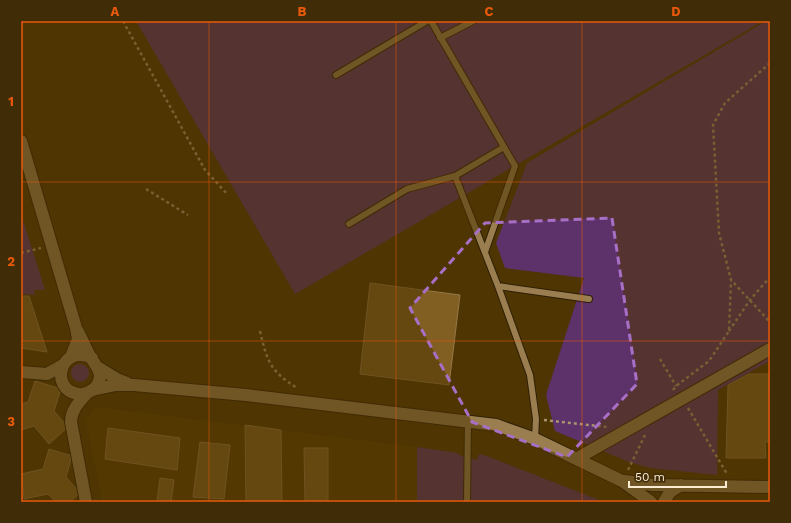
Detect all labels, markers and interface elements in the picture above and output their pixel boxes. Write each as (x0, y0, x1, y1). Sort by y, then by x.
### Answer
text: A (111, 4, 120, 19)
text: B (298, 4, 307, 19)
text: C (485, 4, 494, 19)
text: D (671, 4, 681, 19)
text: 1 (8, 94, 14, 109)
text: 2 (7, 254, 15, 269)
text: 3 (7, 414, 15, 429)
scale bar (629, 463, 726, 489)
text: 50 m (635, 470, 665, 484)

